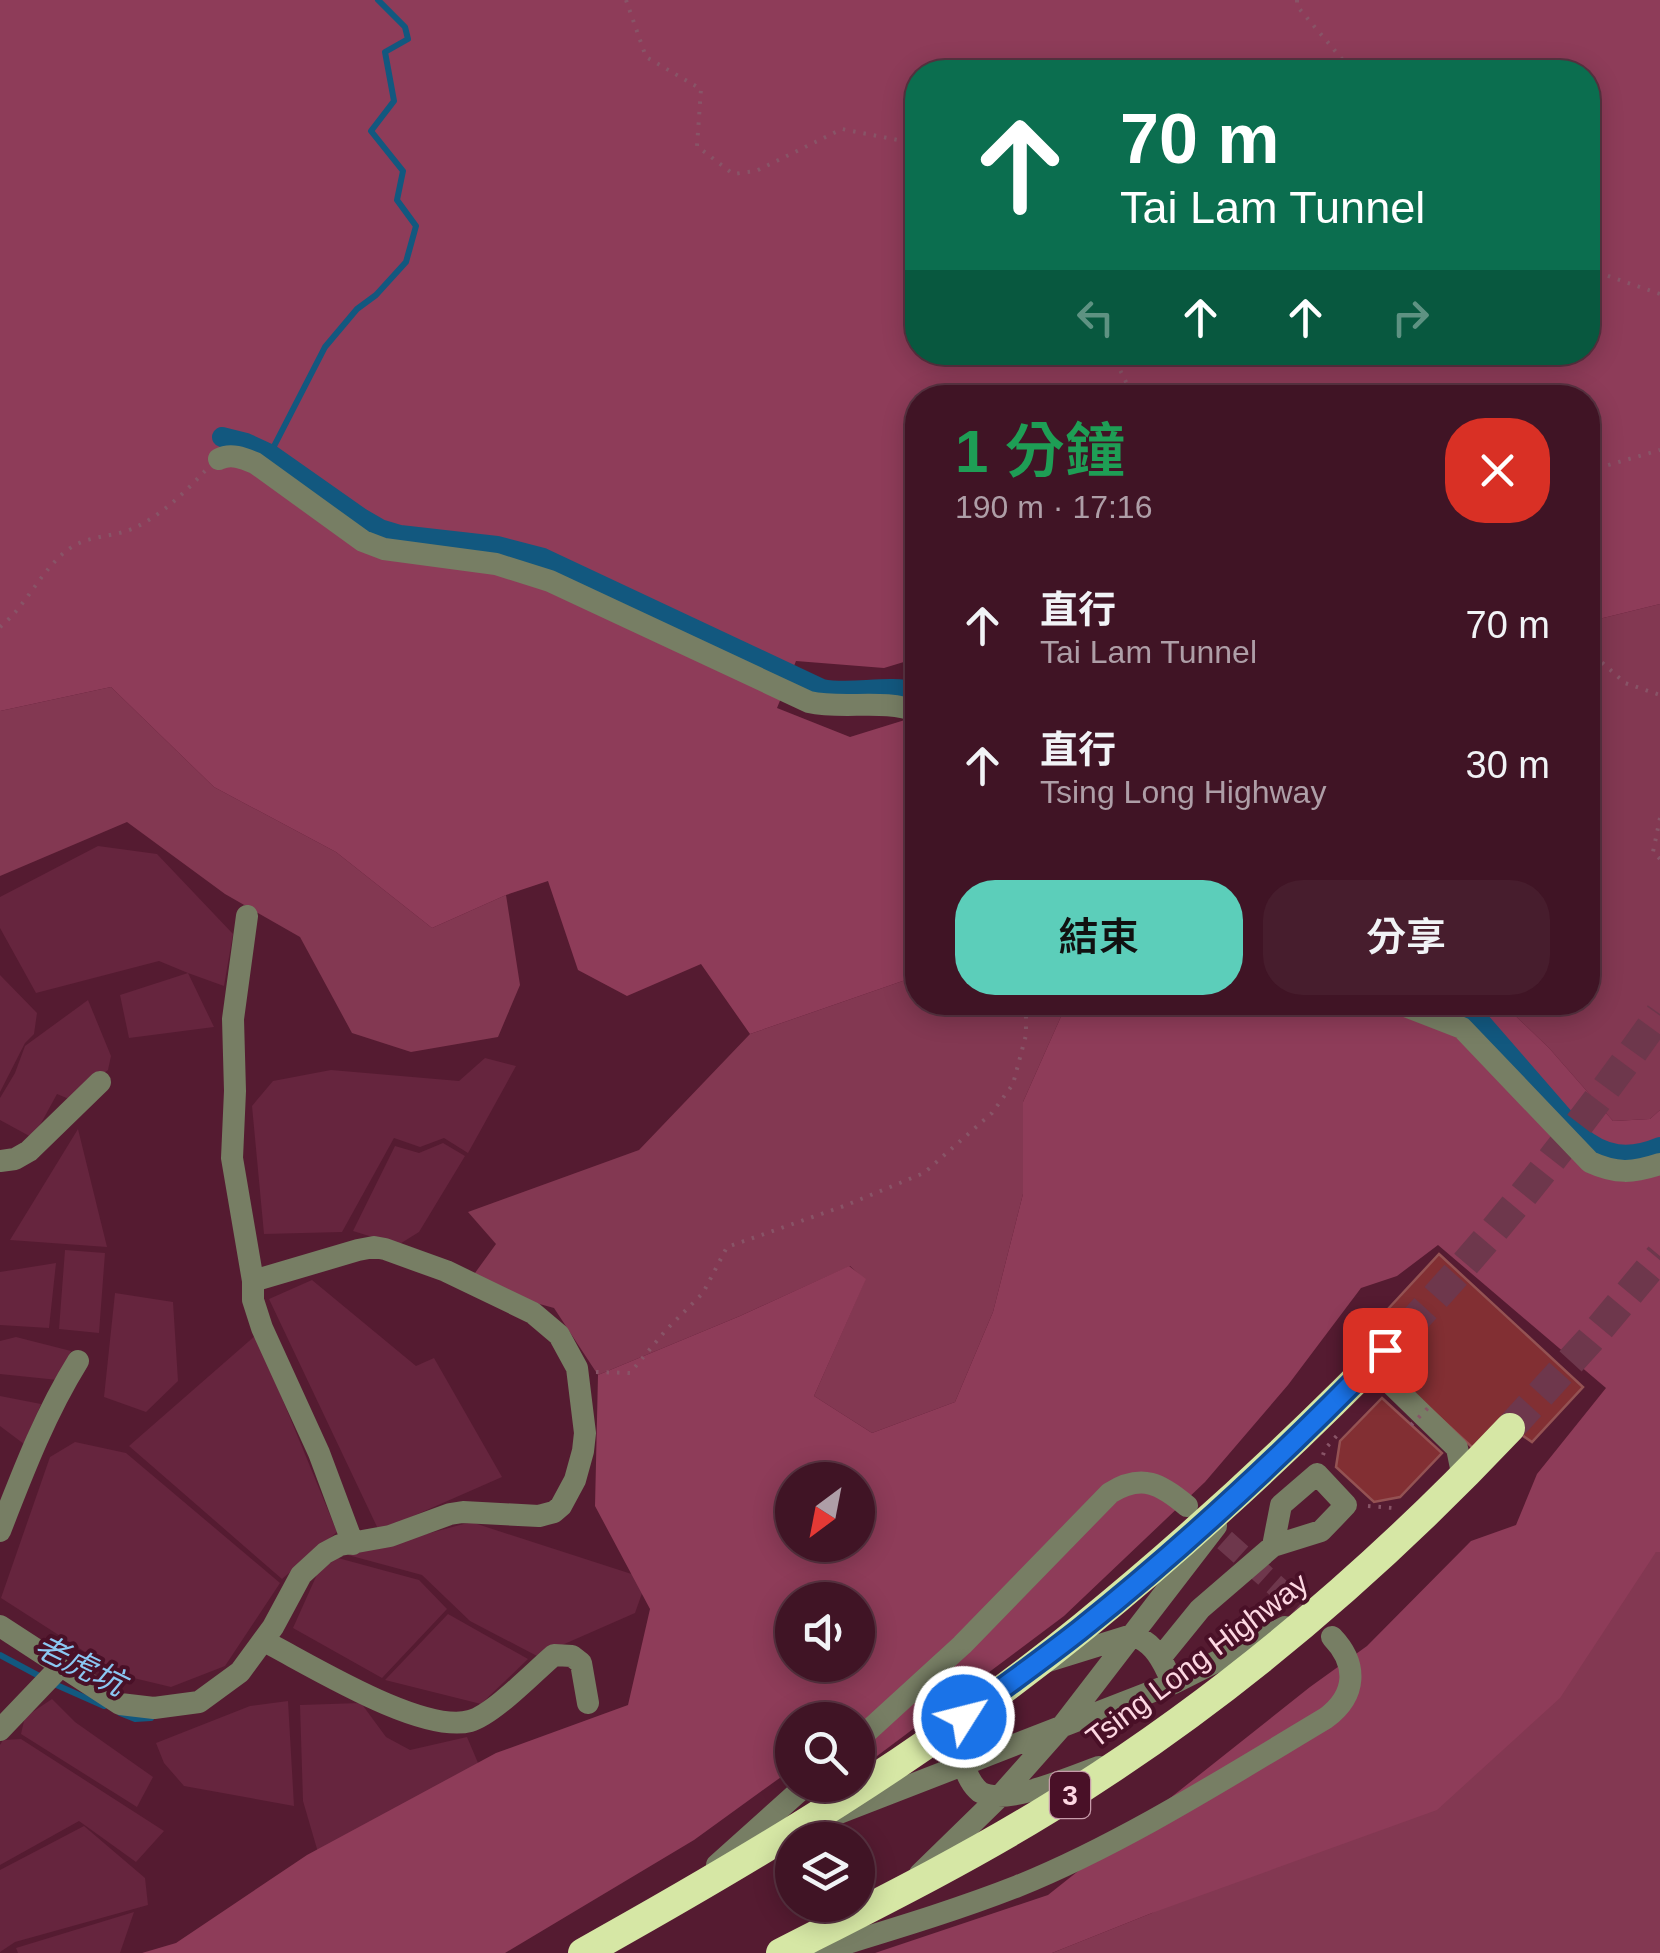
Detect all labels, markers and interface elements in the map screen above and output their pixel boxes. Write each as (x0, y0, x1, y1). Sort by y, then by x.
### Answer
icon: ahead (955, 100, 1085, 230)
text: 70 m (1120, 100, 1280, 178)
text: Tai Lam Tunnel (1120, 182, 1425, 233)
icon: left (1068, 290, 1123, 345)
icon: ahead (1173, 290, 1228, 345)
icon: ahead (1278, 290, 1333, 345)
icon: right (1383, 290, 1438, 345)
text: 1 分鐘 (955, 418, 1125, 485)
button: close (1445, 418, 1550, 523)
text: 190 m · 17:16 (955, 489, 1152, 525)
text: 直行 (1040, 589, 1116, 631)
icon: ahead (955, 598, 1010, 653)
text: 70 m (1466, 604, 1550, 646)
text: Tai Lam Tunnel (1040, 634, 1257, 670)
text: 直行 (1040, 729, 1116, 771)
icon: ahead (955, 738, 1010, 793)
text: 30 m (1466, 744, 1550, 786)
text: Tsing Long Highway (1040, 774, 1326, 810)
button: 結束 (955, 880, 1243, 995)
button: 分享 (1263, 880, 1550, 995)
pin (1343, 1308, 1428, 1393)
icon: arrive (1358, 1323, 1413, 1378)
north arrow (775, 1462, 875, 1562)
map controls (775, 1462, 875, 1922)
street label: Tsing Long Highway (1080, 1566, 1314, 1754)
button: sound (775, 1582, 875, 1682)
water label: 老虎坑 (29, 1628, 135, 1704)
position arrow (912, 1665, 1016, 1769)
button: search (775, 1702, 875, 1802)
road number: 3 (1050, 1772, 1090, 1818)
button: layers (775, 1822, 875, 1922)

